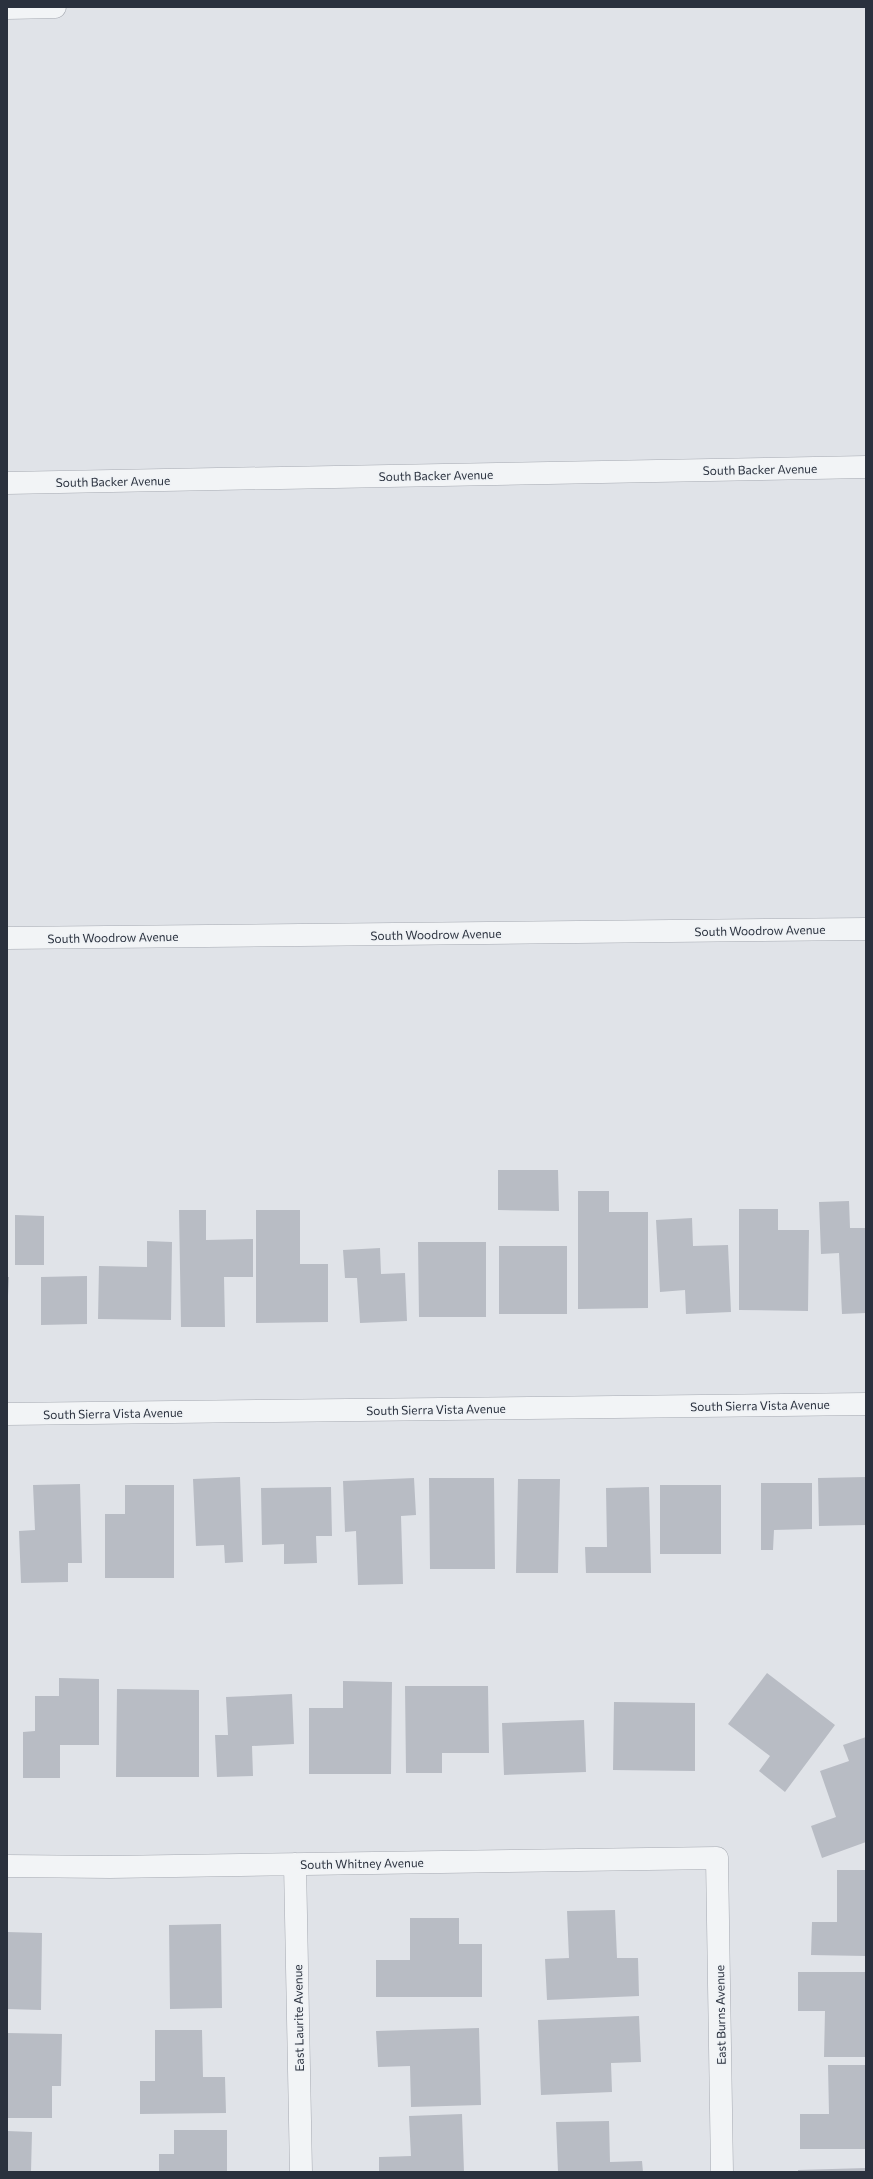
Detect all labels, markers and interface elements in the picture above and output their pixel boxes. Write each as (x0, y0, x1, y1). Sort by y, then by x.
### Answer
street label: South Backer Avenue (703, 461, 817, 477)
street label: South Backer Avenue (379, 467, 493, 483)
street label: South Backer Avenue (56, 473, 170, 489)
street label: South Woodrow Avenue (694, 922, 826, 938)
street label: South Woodrow Avenue (370, 926, 502, 942)
street label: South Woodrow Avenue (47, 929, 179, 945)
street label: South Sierra Vista Avenue (690, 1397, 830, 1413)
street label: South Sierra Vista Avenue (366, 1401, 506, 1417)
street label: South Sierra Vista Avenue (43, 1405, 183, 1421)
street label: South Whitney Avenue (300, 1855, 424, 1871)
street label: East Laurite Avenue (290, 1964, 306, 2072)
street label: East Burns Avenue (712, 1965, 728, 2065)

